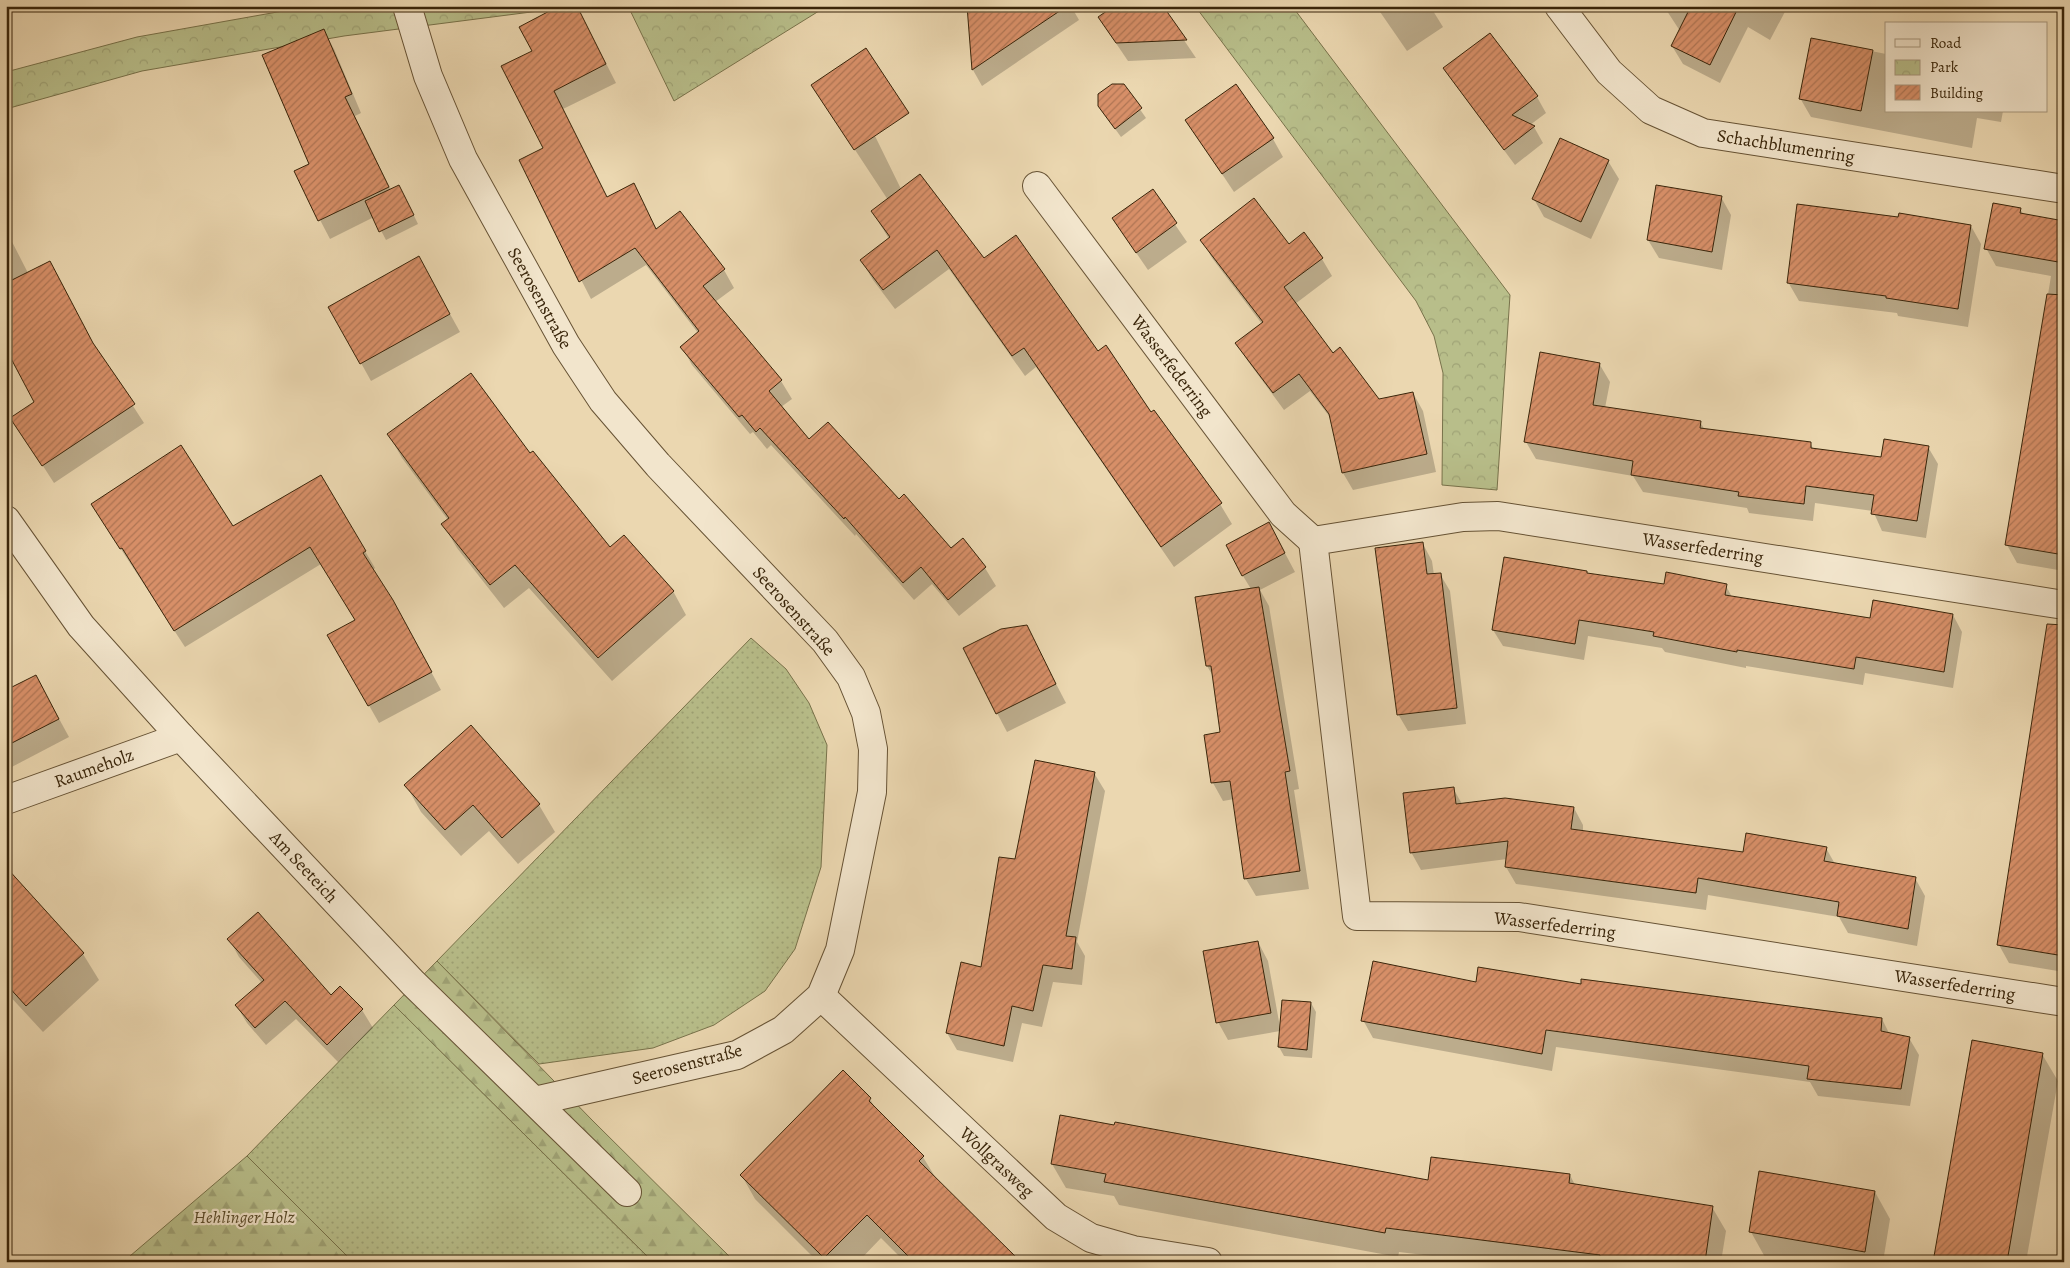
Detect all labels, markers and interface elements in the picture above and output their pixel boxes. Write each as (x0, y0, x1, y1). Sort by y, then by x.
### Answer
legend (1885, 22, 2048, 112)
text: Road (1930, 33, 1962, 53)
text: Park (1930, 57, 1959, 77)
text: Building (1930, 83, 1983, 103)
street label: Schachblumenring (1715, 123, 1857, 169)
street label: Seerosenstraße (502, 243, 578, 353)
street label: Wasserfederring (1125, 309, 1218, 422)
street label: Wasserfederring (1640, 526, 1765, 569)
street label: Seerosenstraße (747, 561, 841, 661)
street label: Raumeholz (51, 743, 137, 793)
street label: Am Seeteich (264, 825, 344, 908)
street label: Wasserfederring (1492, 906, 1617, 944)
street label: Wasserfederring (1892, 963, 2017, 1006)
street label: Seerosenstraße (629, 1038, 745, 1090)
street label: Wollgrasweg (954, 1121, 1040, 1203)
park label: Hehlinger Holz (193, 1205, 296, 1229)

